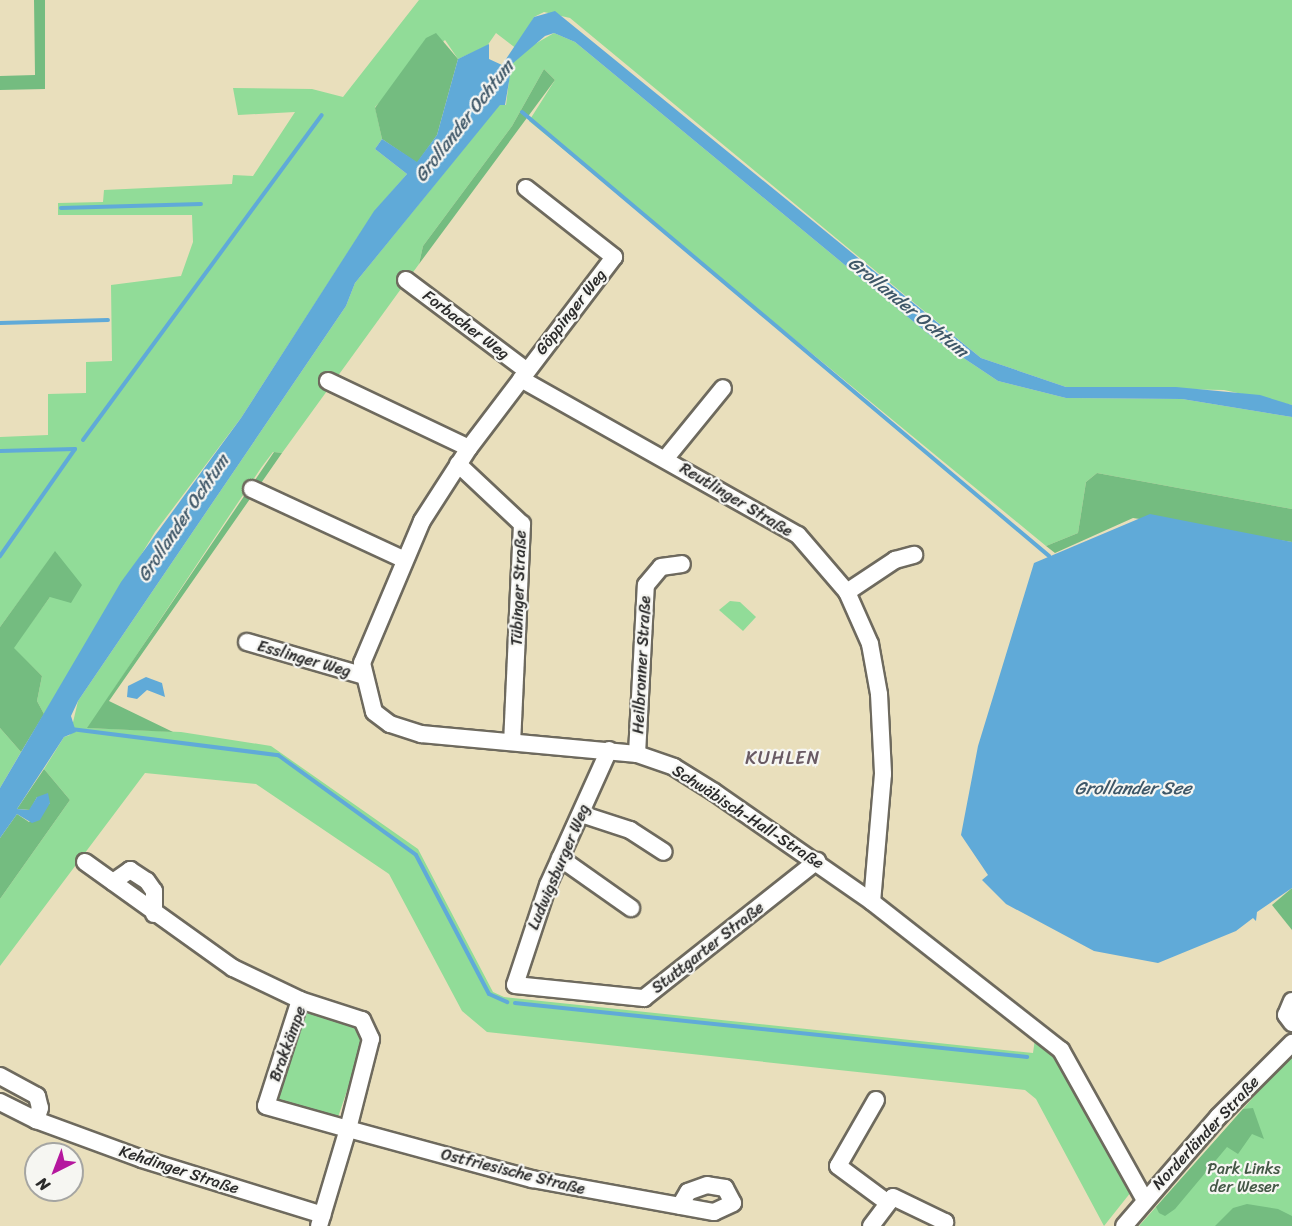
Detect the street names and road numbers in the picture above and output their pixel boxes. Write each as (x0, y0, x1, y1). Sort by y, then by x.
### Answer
street label: Göppinger Weg (531, 265, 611, 359)
street label: Forbacher Weg (419, 286, 513, 364)
street label: Reutlinger Straße (676, 459, 796, 541)
street label: Tübinger Straße (507, 530, 531, 646)
street label: Heilbronner Straße (629, 595, 655, 735)
street label: Esslinger Weg (255, 636, 353, 682)
street label: Schwäbisch-Hall-Straße (669, 761, 827, 873)
street label: Ludwigsburger Weg (524, 801, 594, 933)
street label: Stuttgarter Straße (648, 898, 768, 998)
street label: Brakkämpe (266, 1004, 310, 1084)
street label: Norderländer Straße (1149, 1072, 1263, 1194)
street label: Kehdinger Straße (116, 1142, 242, 1198)
street label: Ostfriesische Straße (438, 1145, 588, 1199)

